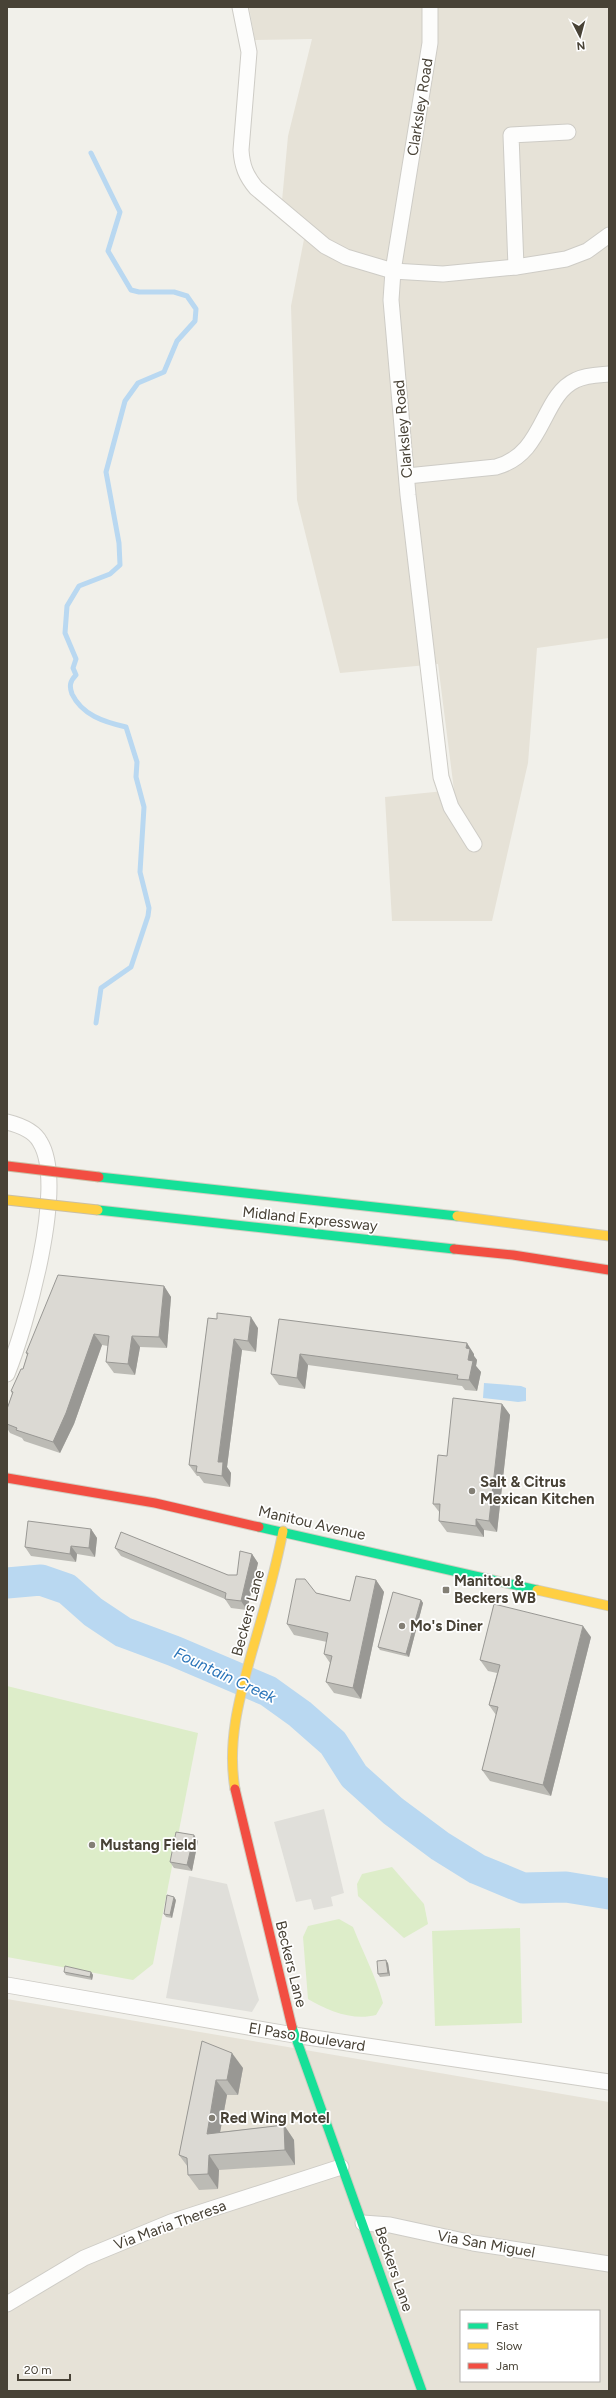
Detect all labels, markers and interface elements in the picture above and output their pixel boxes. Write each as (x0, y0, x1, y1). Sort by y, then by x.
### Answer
north arrow (560, 16, 600, 56)
text: N (576, 39, 586, 52)
street label: Clarksley Road (403, 57, 437, 157)
street label: Clarksley Road (390, 379, 416, 479)
street label: Midland Expressway (241, 1203, 379, 1235)
place label: Salt & Citrus Mexican Kitchen (480, 1473, 595, 1508)
marker: Salt & Citrus Mexican Kitchen (467, 1486, 477, 1496)
street label: Manitou Avenue (257, 1502, 367, 1544)
street label: Beckers Lane (228, 1568, 268, 1658)
place label: Manitou & Beckers WB (454, 1572, 536, 1607)
marker: Manitou & Beckers WB (441, 1585, 451, 1595)
place label: Mo's Diner (410, 1617, 483, 1635)
marker: Mo's Diner (397, 1621, 407, 1631)
water label: Fountain Creek (171, 1643, 280, 1707)
place label: Mustang Field (100, 1836, 197, 1854)
marker: Mustang Field (87, 1840, 97, 1850)
street label: Beckers Lane (272, 1919, 310, 2009)
street label: El Paso Boulevard (247, 2019, 367, 2055)
place label: Red Wing Motel (220, 2109, 330, 2127)
marker: Red Wing Motel (207, 2113, 217, 2123)
street label: Via Maria Theresa (111, 2196, 229, 2254)
street label: Beckers Lane (371, 2224, 417, 2314)
street label: Via San Miguel (436, 2227, 536, 2261)
legend (460, 2310, 600, 2382)
text: Fast (496, 2319, 519, 2333)
text: Slow (496, 2339, 523, 2353)
scale bar (18, 2356, 70, 2382)
text: Jam (496, 2359, 519, 2373)
text: 20 m (24, 2363, 52, 2377)

